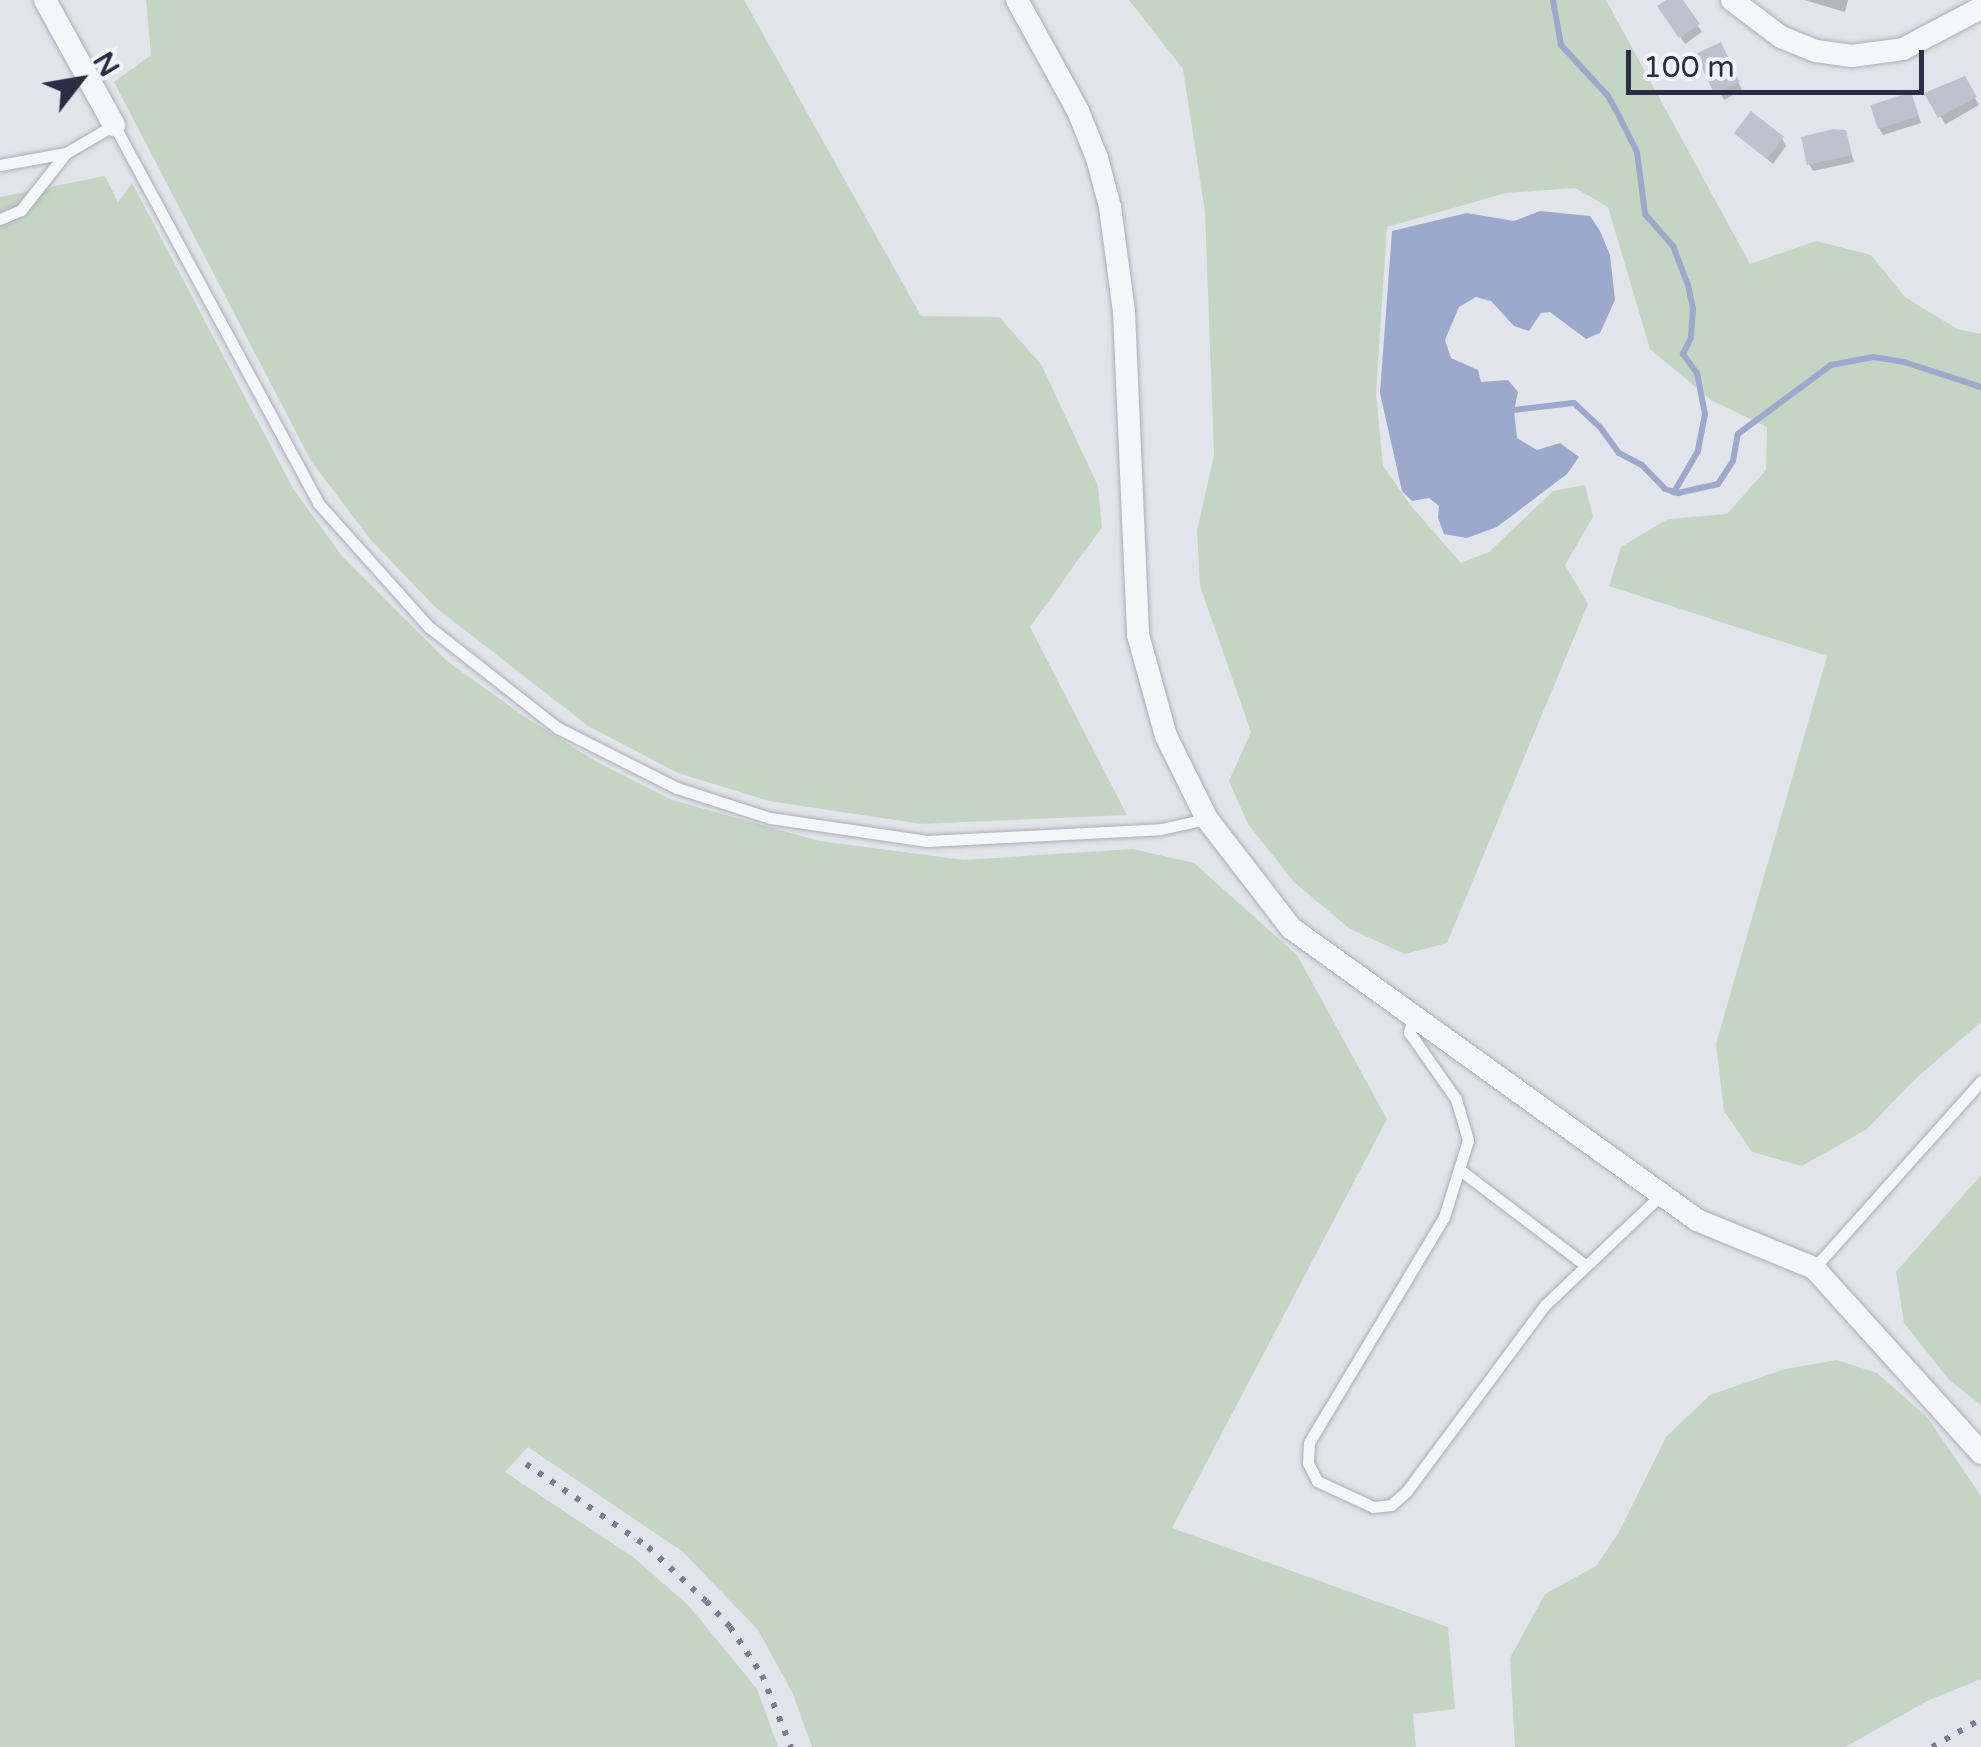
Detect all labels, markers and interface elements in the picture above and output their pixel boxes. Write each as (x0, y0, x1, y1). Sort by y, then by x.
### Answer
north arrow (30, 30, 130, 130)
scale bar (1631, 30, 1928, 92)
text: N (85, 46, 126, 83)
text: 100 m (1643, 49, 1735, 86)

